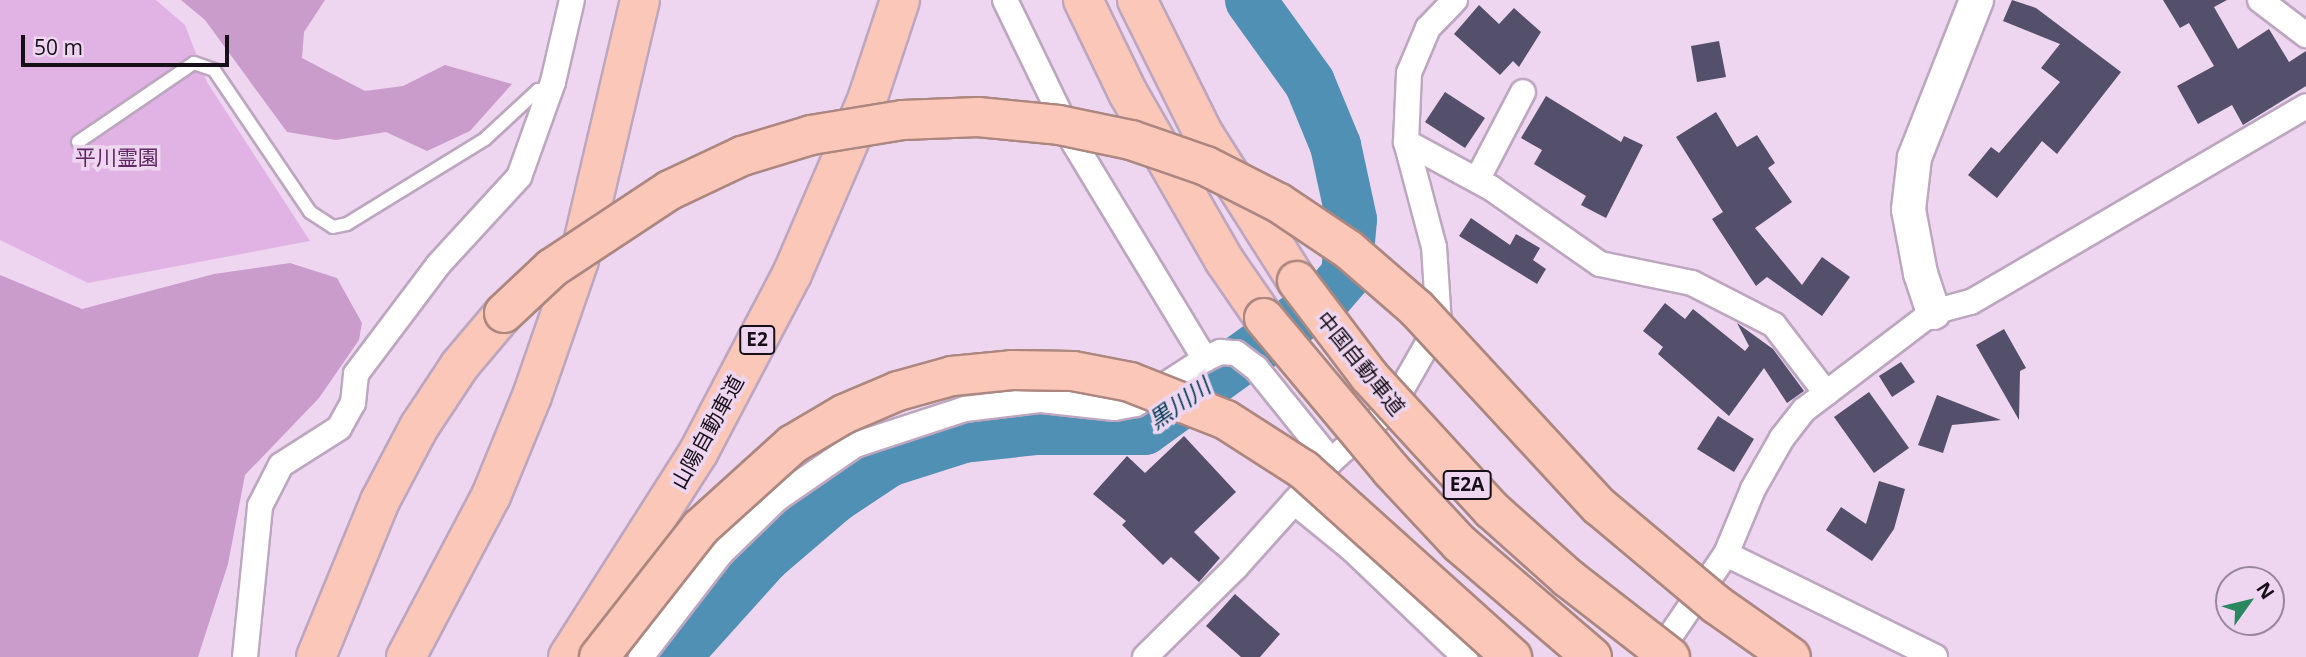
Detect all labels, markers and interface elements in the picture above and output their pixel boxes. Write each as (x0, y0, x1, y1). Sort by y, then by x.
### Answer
scale bar (24, 21, 233, 65)
text: 50 m (34, 33, 83, 61)
park label: 平川霊園 (75, 144, 159, 170)
street label: 中国自動車道 (1312, 306, 1410, 420)
road number: E2 (738, 324, 776, 356)
street label: 山陽自動車道 (665, 371, 749, 493)
water label: 黒川川 (1143, 372, 1215, 434)
road number: E2A (1442, 470, 1492, 500)
north arrow (2215, 566, 2285, 636)
text: N (2251, 577, 2281, 604)

